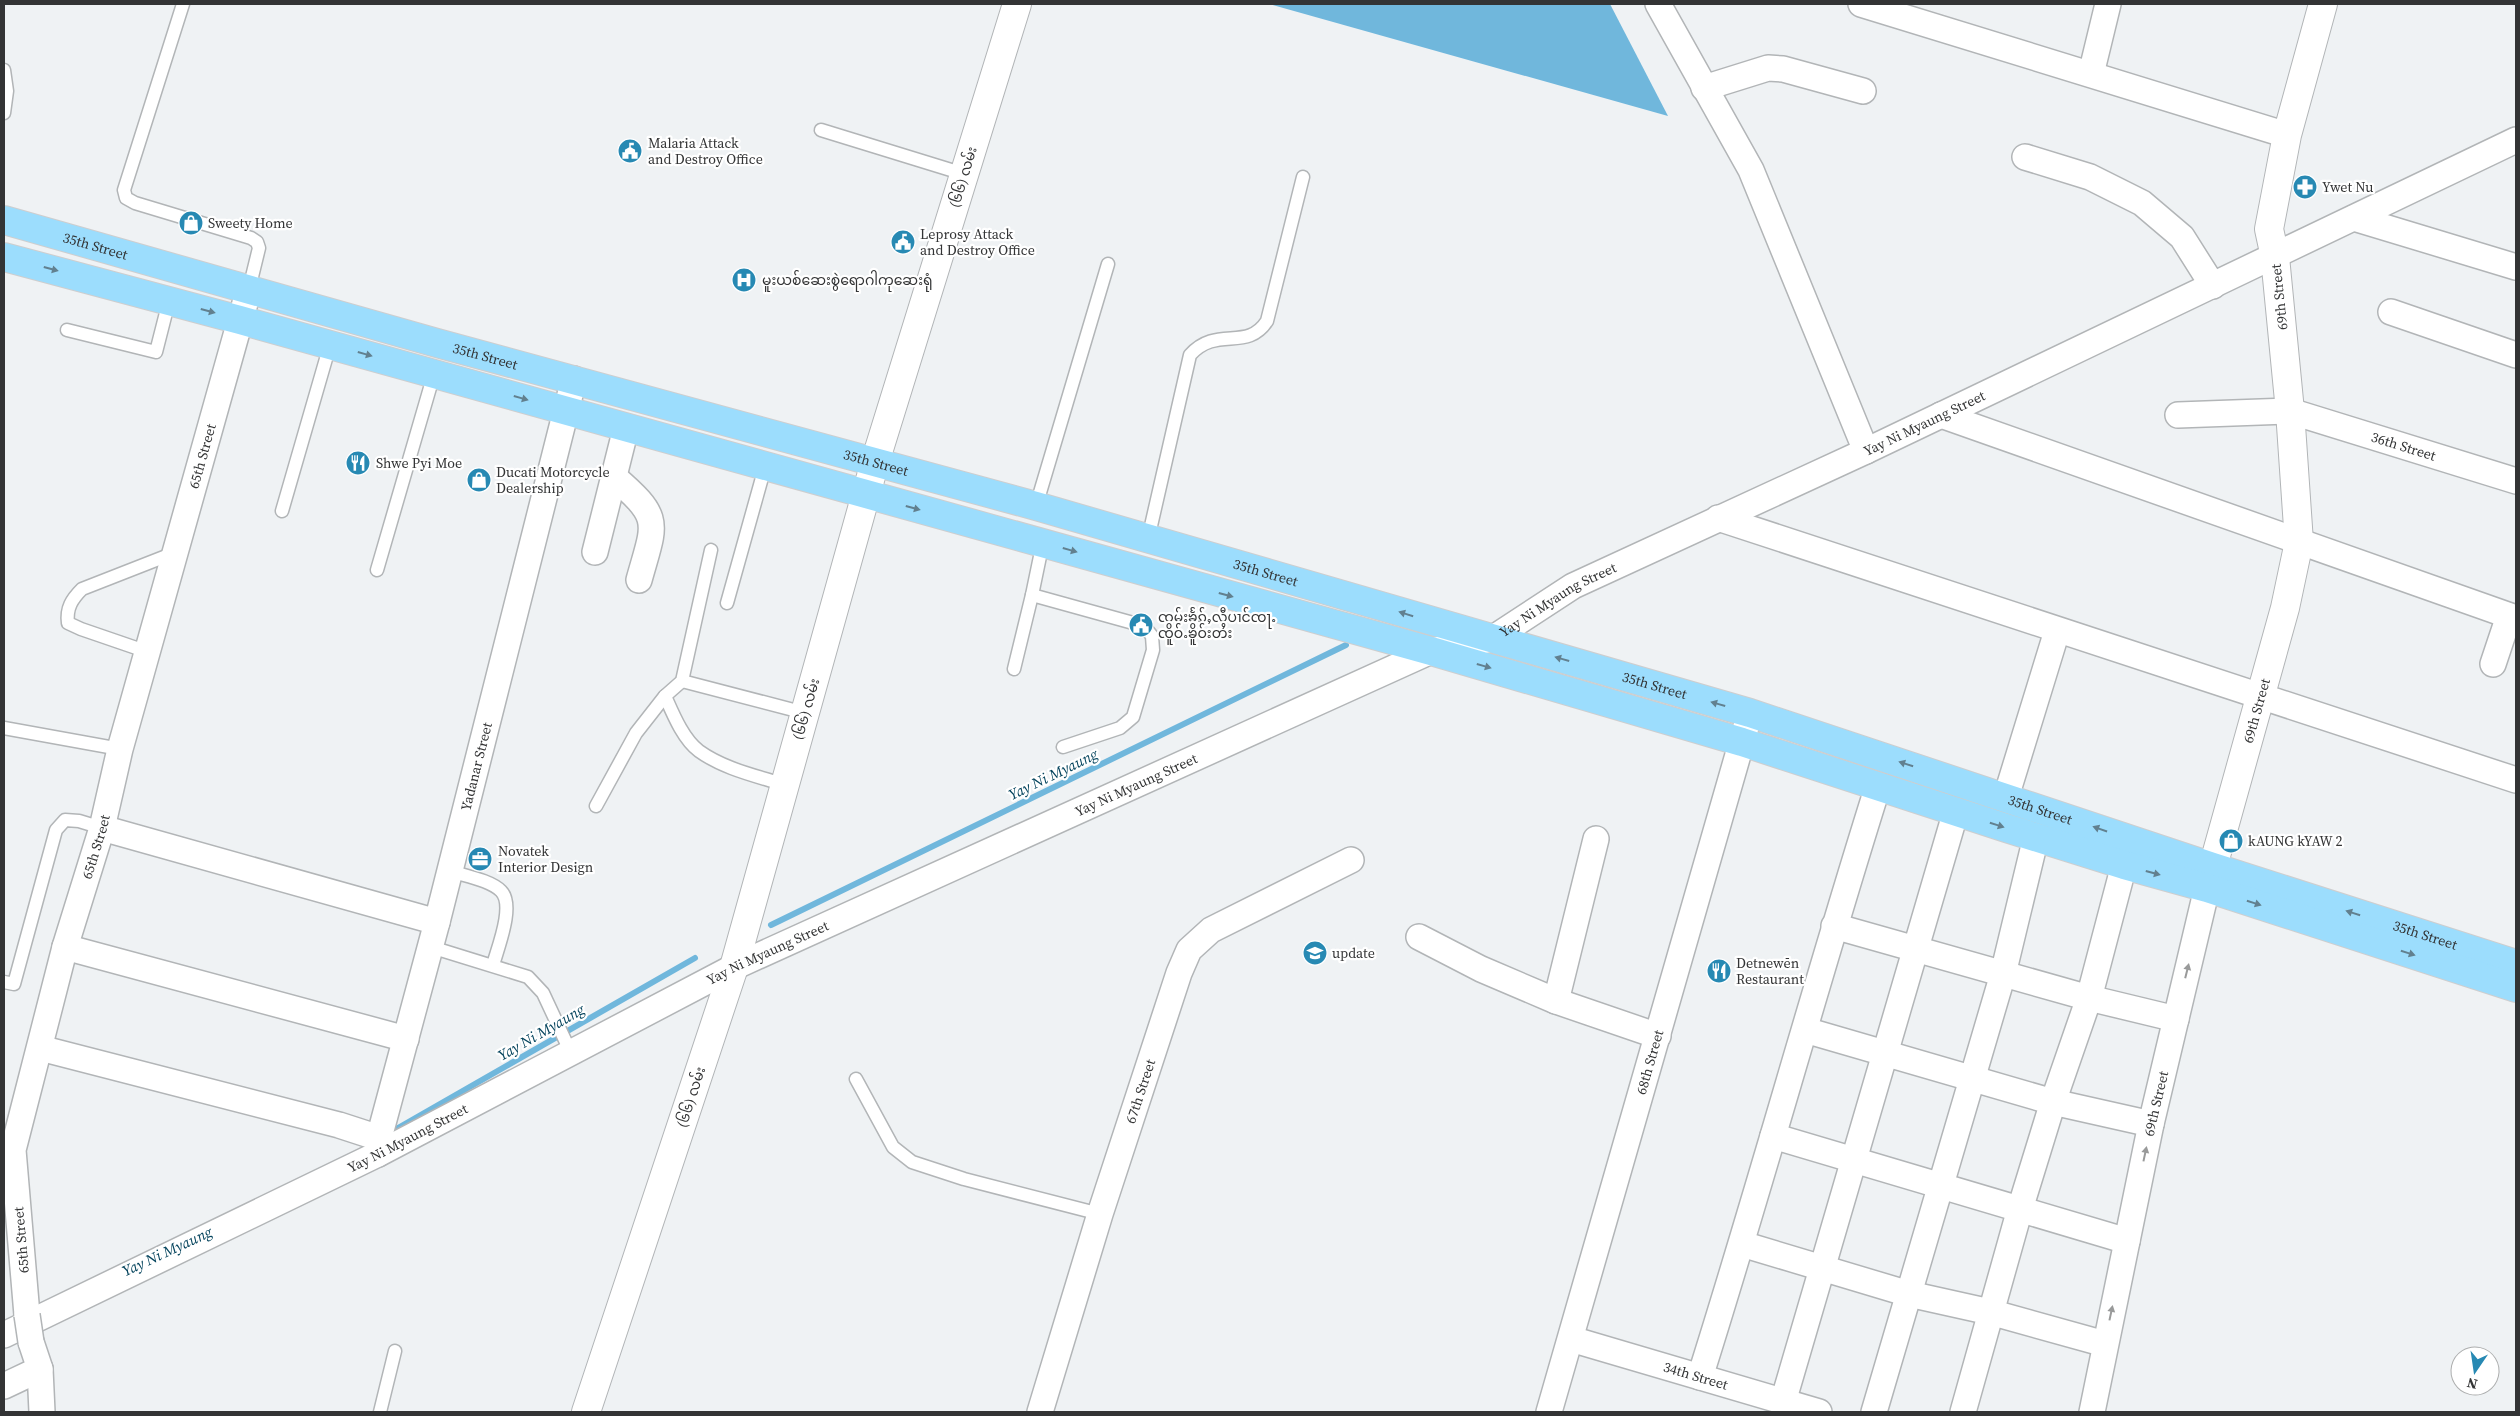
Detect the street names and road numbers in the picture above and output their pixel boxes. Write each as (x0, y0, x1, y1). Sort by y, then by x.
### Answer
street label: (၆၆) လမ်း (944, 144, 982, 210)
street label: 35th Street (61, 227, 131, 265)
street label: 69th Street (2266, 262, 2292, 331)
street label: 35th Street (450, 338, 520, 375)
street label: Yay Ni Myaung Street (1860, 385, 1989, 461)
street label: 65th Street (184, 421, 221, 491)
street label: 36th Street (2369, 427, 2439, 466)
street label: 35th Street (841, 444, 911, 481)
street label: 35th Street (1231, 554, 1301, 592)
street label: Yay Ni Myaung Street (1495, 557, 1620, 642)
street label: 35th Street (1620, 666, 1690, 704)
street label: (၆၆) လမ်း (788, 676, 824, 742)
street label: 69th Street (2238, 676, 2275, 745)
street label: Yadanar Street (455, 720, 497, 813)
street label: Yay Ni Myaung Street (1071, 748, 1201, 821)
street label: 35th Street (2005, 789, 2075, 830)
street label: 65th Street (77, 812, 115, 882)
street label: Yay Ni Myaung Street (703, 915, 832, 990)
street label: 35th Street (2390, 915, 2460, 955)
street label: 68th Street (1631, 1027, 1669, 1097)
street label: 67th Street (1120, 1056, 1160, 1126)
street label: (၆၆) လမ်း (672, 1064, 710, 1130)
street label: 69th Street (2139, 1068, 2173, 1138)
street label: Yay Ni Myaung Street (344, 1099, 471, 1177)
street label: 65th Street (8, 1206, 34, 1274)
street label: 34th Street (1661, 1357, 1731, 1395)

